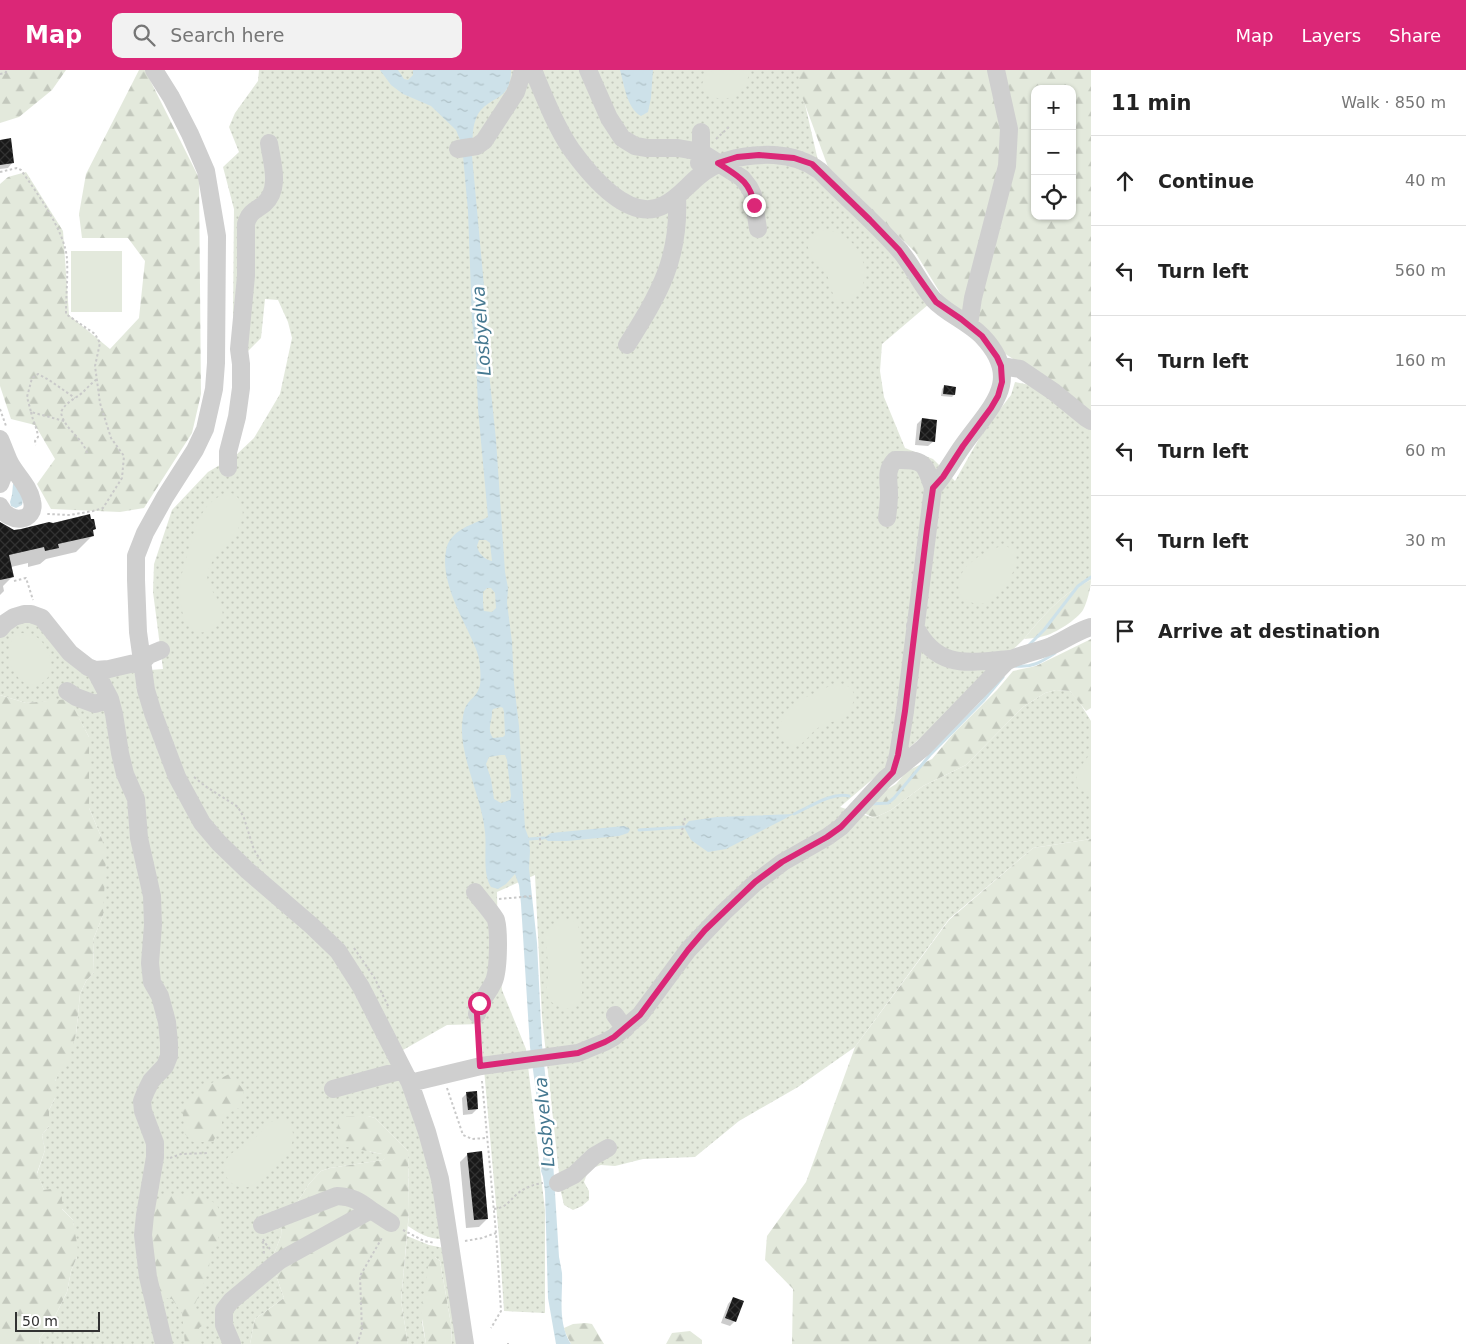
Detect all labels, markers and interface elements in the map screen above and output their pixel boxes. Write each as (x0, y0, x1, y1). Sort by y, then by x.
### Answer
search box (112, 13, 462, 58)
text: Map (25, 21, 82, 49)
icon: search (130, 21, 158, 49)
text: Search here (170, 24, 284, 46)
text: Map (1235, 25, 1273, 46)
text: Layers (1301, 25, 1361, 46)
text: Share (1389, 25, 1441, 46)
map controls (1031, 85, 1076, 220)
button: + (1031, 85, 1076, 130)
text: 11 min (1111, 91, 1192, 115)
text: Walk · 850 m (1341, 93, 1446, 112)
button: − (1031, 130, 1076, 175)
icon: ahead (1111, 167, 1139, 195)
text: Continue (1158, 170, 1254, 192)
text: 40 m (1405, 171, 1446, 190)
button: locate (1031, 175, 1076, 220)
route end (743, 194, 766, 217)
icon: left (1111, 257, 1139, 285)
text: Turn left (1158, 260, 1249, 282)
text: 560 m (1395, 261, 1446, 280)
water label: Losbyelva (467, 285, 495, 377)
icon: left (1111, 347, 1139, 375)
text: Turn left (1158, 350, 1249, 372)
text: 160 m (1395, 351, 1446, 370)
icon: left (1111, 437, 1139, 465)
text: Turn left (1158, 440, 1249, 462)
text: 60 m (1405, 441, 1446, 460)
icon: left (1111, 527, 1139, 555)
text: Turn left (1158, 530, 1249, 552)
text: 30 m (1405, 531, 1446, 550)
icon: arrive (1111, 617, 1139, 645)
text: Arrive at destination (1158, 620, 1380, 642)
route start (468, 992, 491, 1015)
water label: Losbyelva (530, 1076, 558, 1168)
scale bar (15, 1309, 100, 1332)
text: 50 m (22, 1313, 58, 1329)

